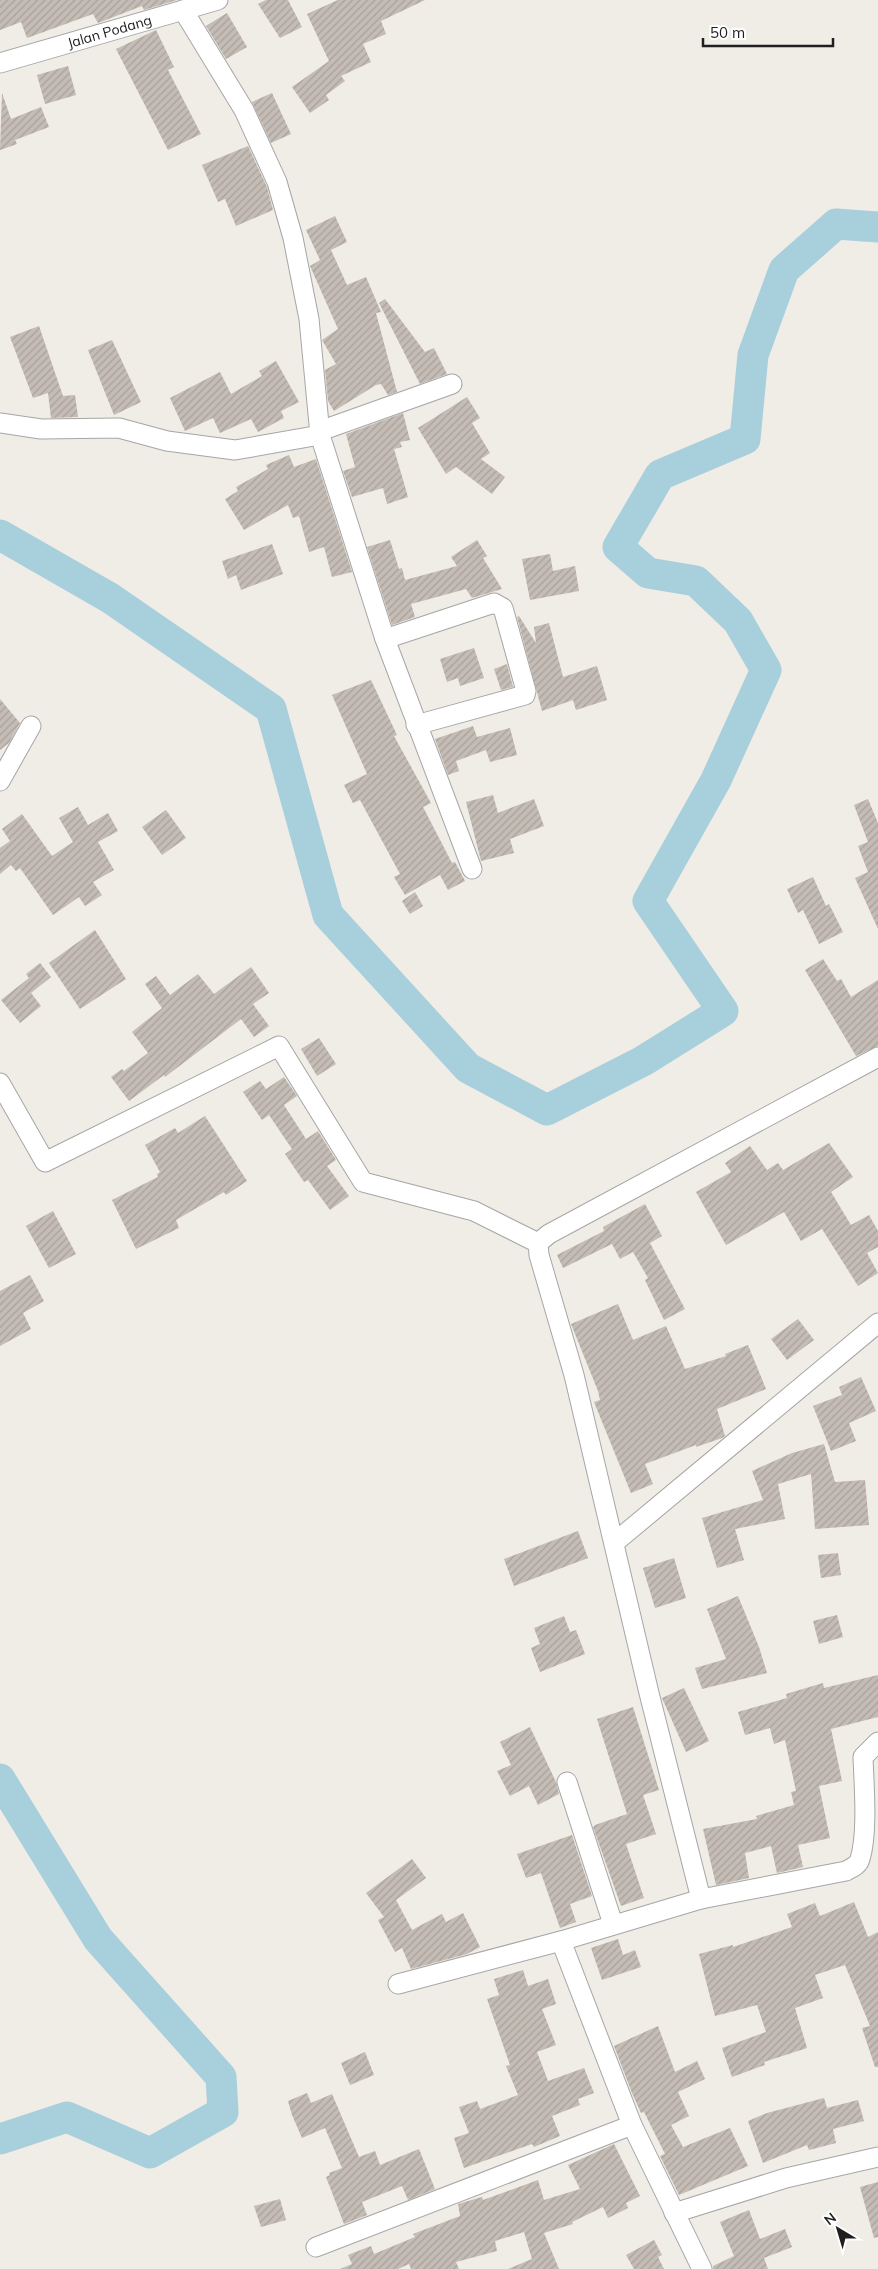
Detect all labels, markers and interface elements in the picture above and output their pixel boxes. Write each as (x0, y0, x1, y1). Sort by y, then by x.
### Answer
street label: Jalan Podang (65, 11, 154, 52)
scale bar (703, 15, 833, 47)
text: 50 m (710, 23, 745, 42)
north arrow (813, 2204, 863, 2254)
text: N (820, 2208, 840, 2229)

